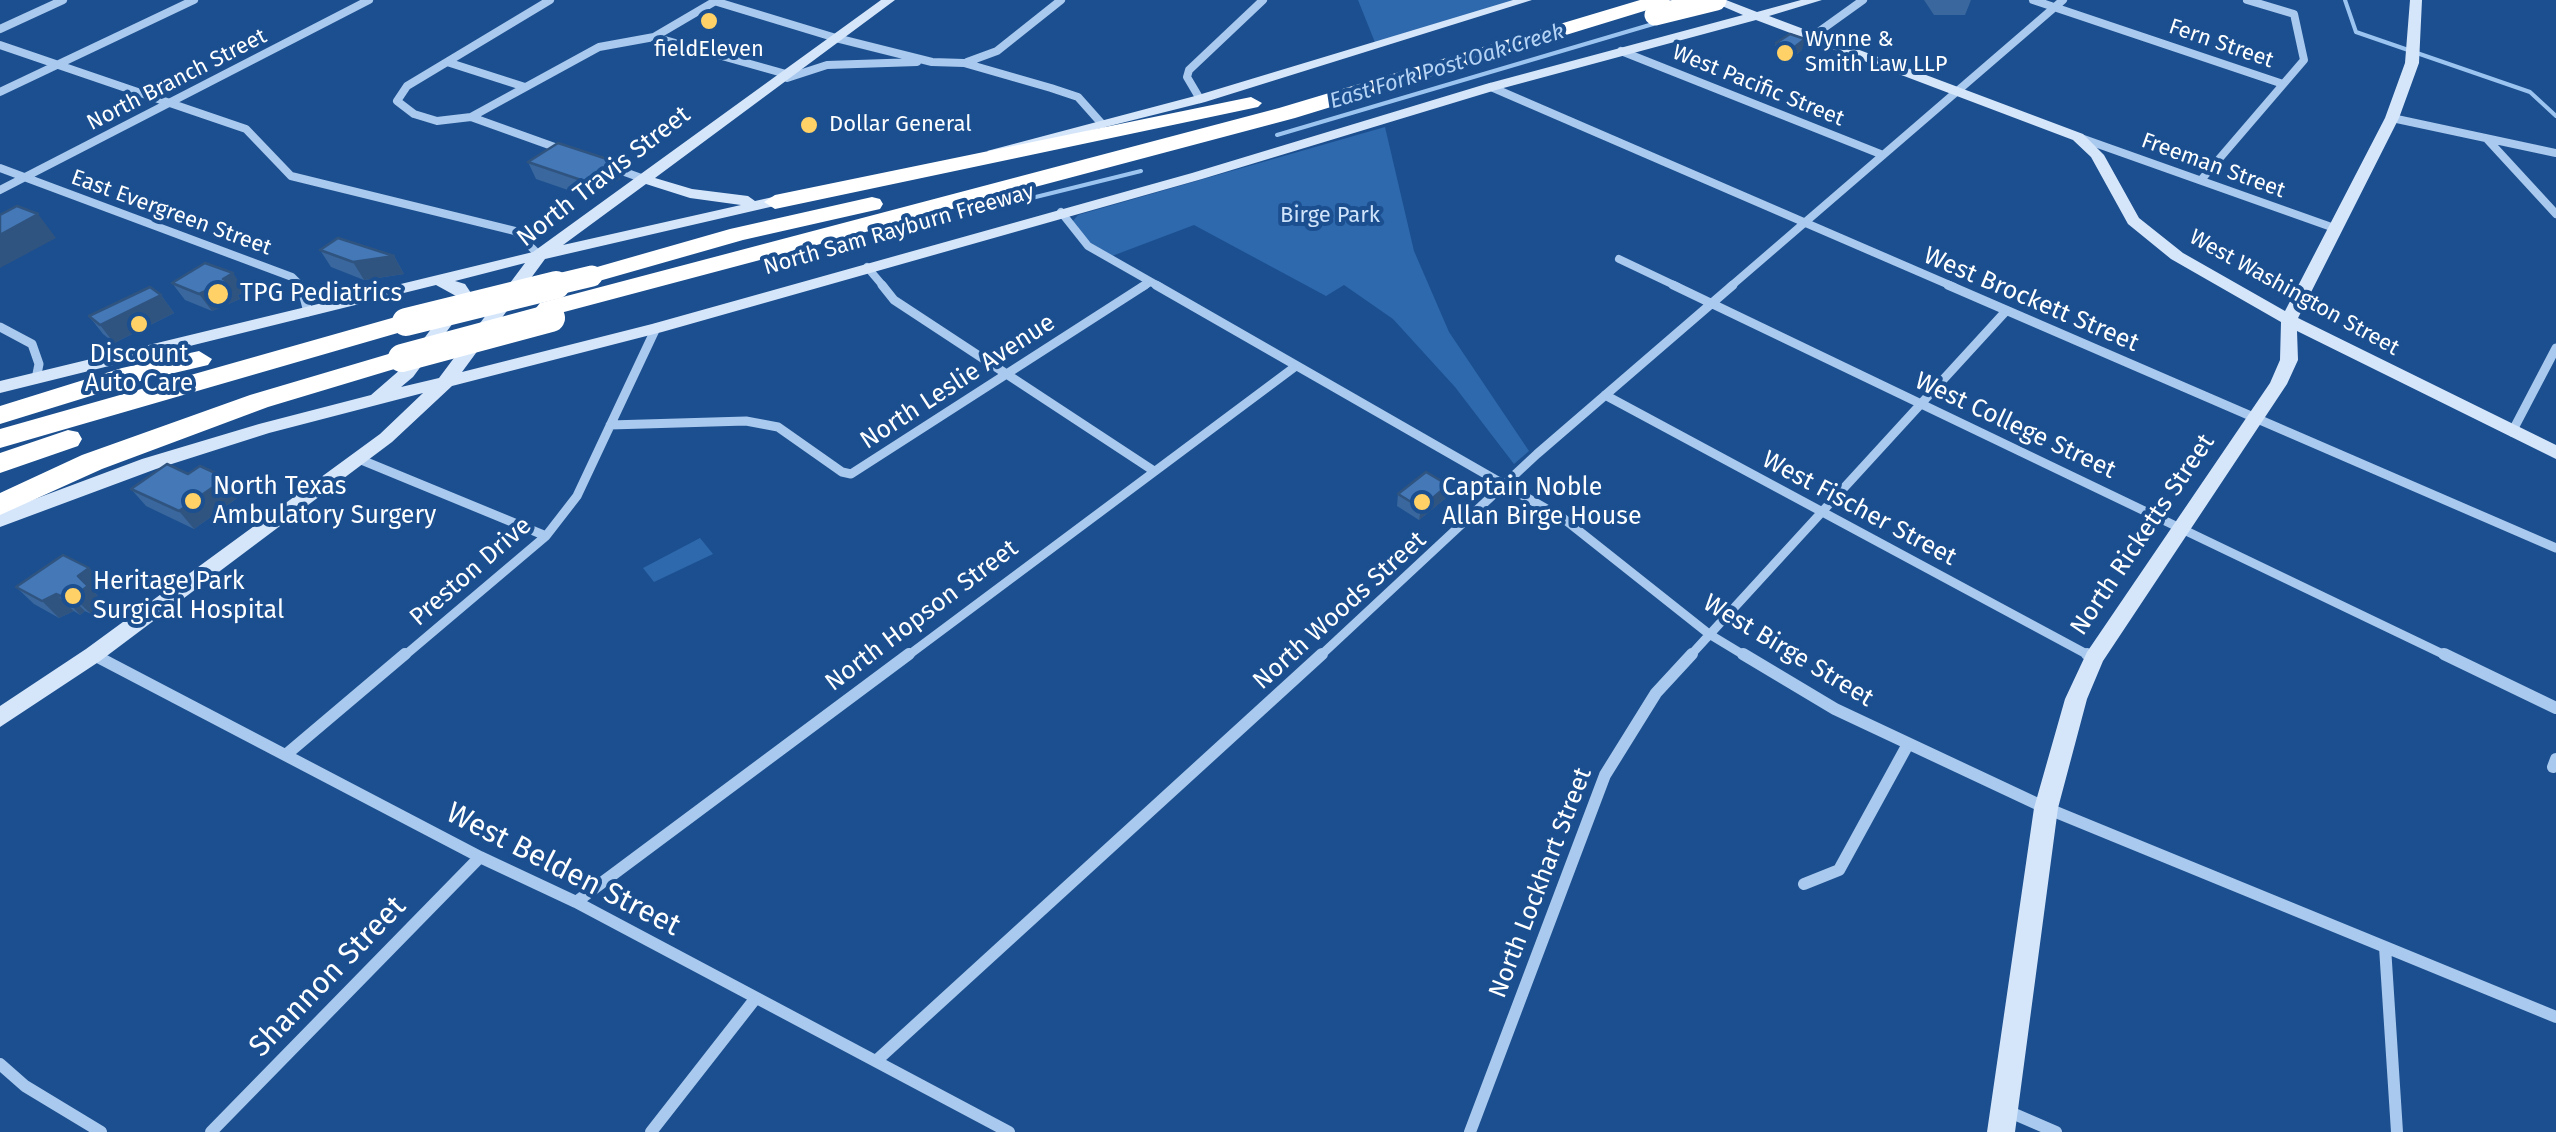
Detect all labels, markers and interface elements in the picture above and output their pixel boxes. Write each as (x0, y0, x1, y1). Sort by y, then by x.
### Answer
marker: fieldEleven (698, 10, 720, 32)
street label: Fern Street (2165, 14, 2277, 74)
water label: East Fork Post Oak Creek (1327, 19, 1567, 115)
street label: North Branch Street (83, 23, 271, 137)
place label: Wynne & Smith Law LLP (1805, 27, 1948, 78)
place label: fieldEleven (654, 37, 764, 63)
street label: West Pacific Street (1668, 39, 1848, 133)
marker: Wynne & Smith Law LLP (1774, 42, 1796, 64)
street label: North Travis Street (512, 100, 696, 254)
place label: Dollar General (829, 112, 972, 138)
marker: Dollar General (798, 114, 820, 136)
street label: Freeman Street (2138, 128, 2288, 204)
street label: East Evergreen Street (67, 164, 275, 262)
street label: North Sam Rayburn Freeway (761, 179, 1037, 281)
park label: Birge Park (1280, 203, 1380, 229)
street label: West Washington Street (2184, 224, 2404, 362)
street label: West Brockett Street (1919, 241, 2143, 359)
place label: TPG Pediatrics (240, 279, 402, 309)
marker: TPG Pediatrics (205, 281, 231, 307)
street label: North Leslie Avenue (855, 308, 1061, 456)
marker: Discount Auto Care (128, 313, 150, 335)
place label: Discount Auto Care (85, 340, 193, 399)
street label: West College Street (1910, 366, 2120, 486)
street label: North Ricketts Street (2065, 429, 2221, 641)
street label: West Fischer Street (1757, 445, 1961, 573)
place label: North Texas Ambulatory Surgery (213, 472, 436, 531)
place label: Captain Noble Allan Birge House (1442, 473, 1642, 532)
marker: North Texas Ambulatory Surgery (182, 490, 204, 512)
marker: Captain Noble Allan Birge House (1411, 491, 1433, 513)
street label: Preston Drive (404, 511, 538, 633)
street label: North Woods Street (1247, 525, 1433, 697)
street label: North Hopson Street (820, 534, 1024, 698)
place label: Heritage Park Surgical Hospital (93, 567, 284, 626)
marker: Heritage Park Surgical Hospital (62, 585, 84, 607)
street label: West Birge Street (1697, 588, 1879, 714)
street label: North Lockhart Street (1483, 764, 1599, 1002)
street label: West Belden Street (440, 795, 686, 945)
street label: Shannon Street (242, 889, 414, 1065)

